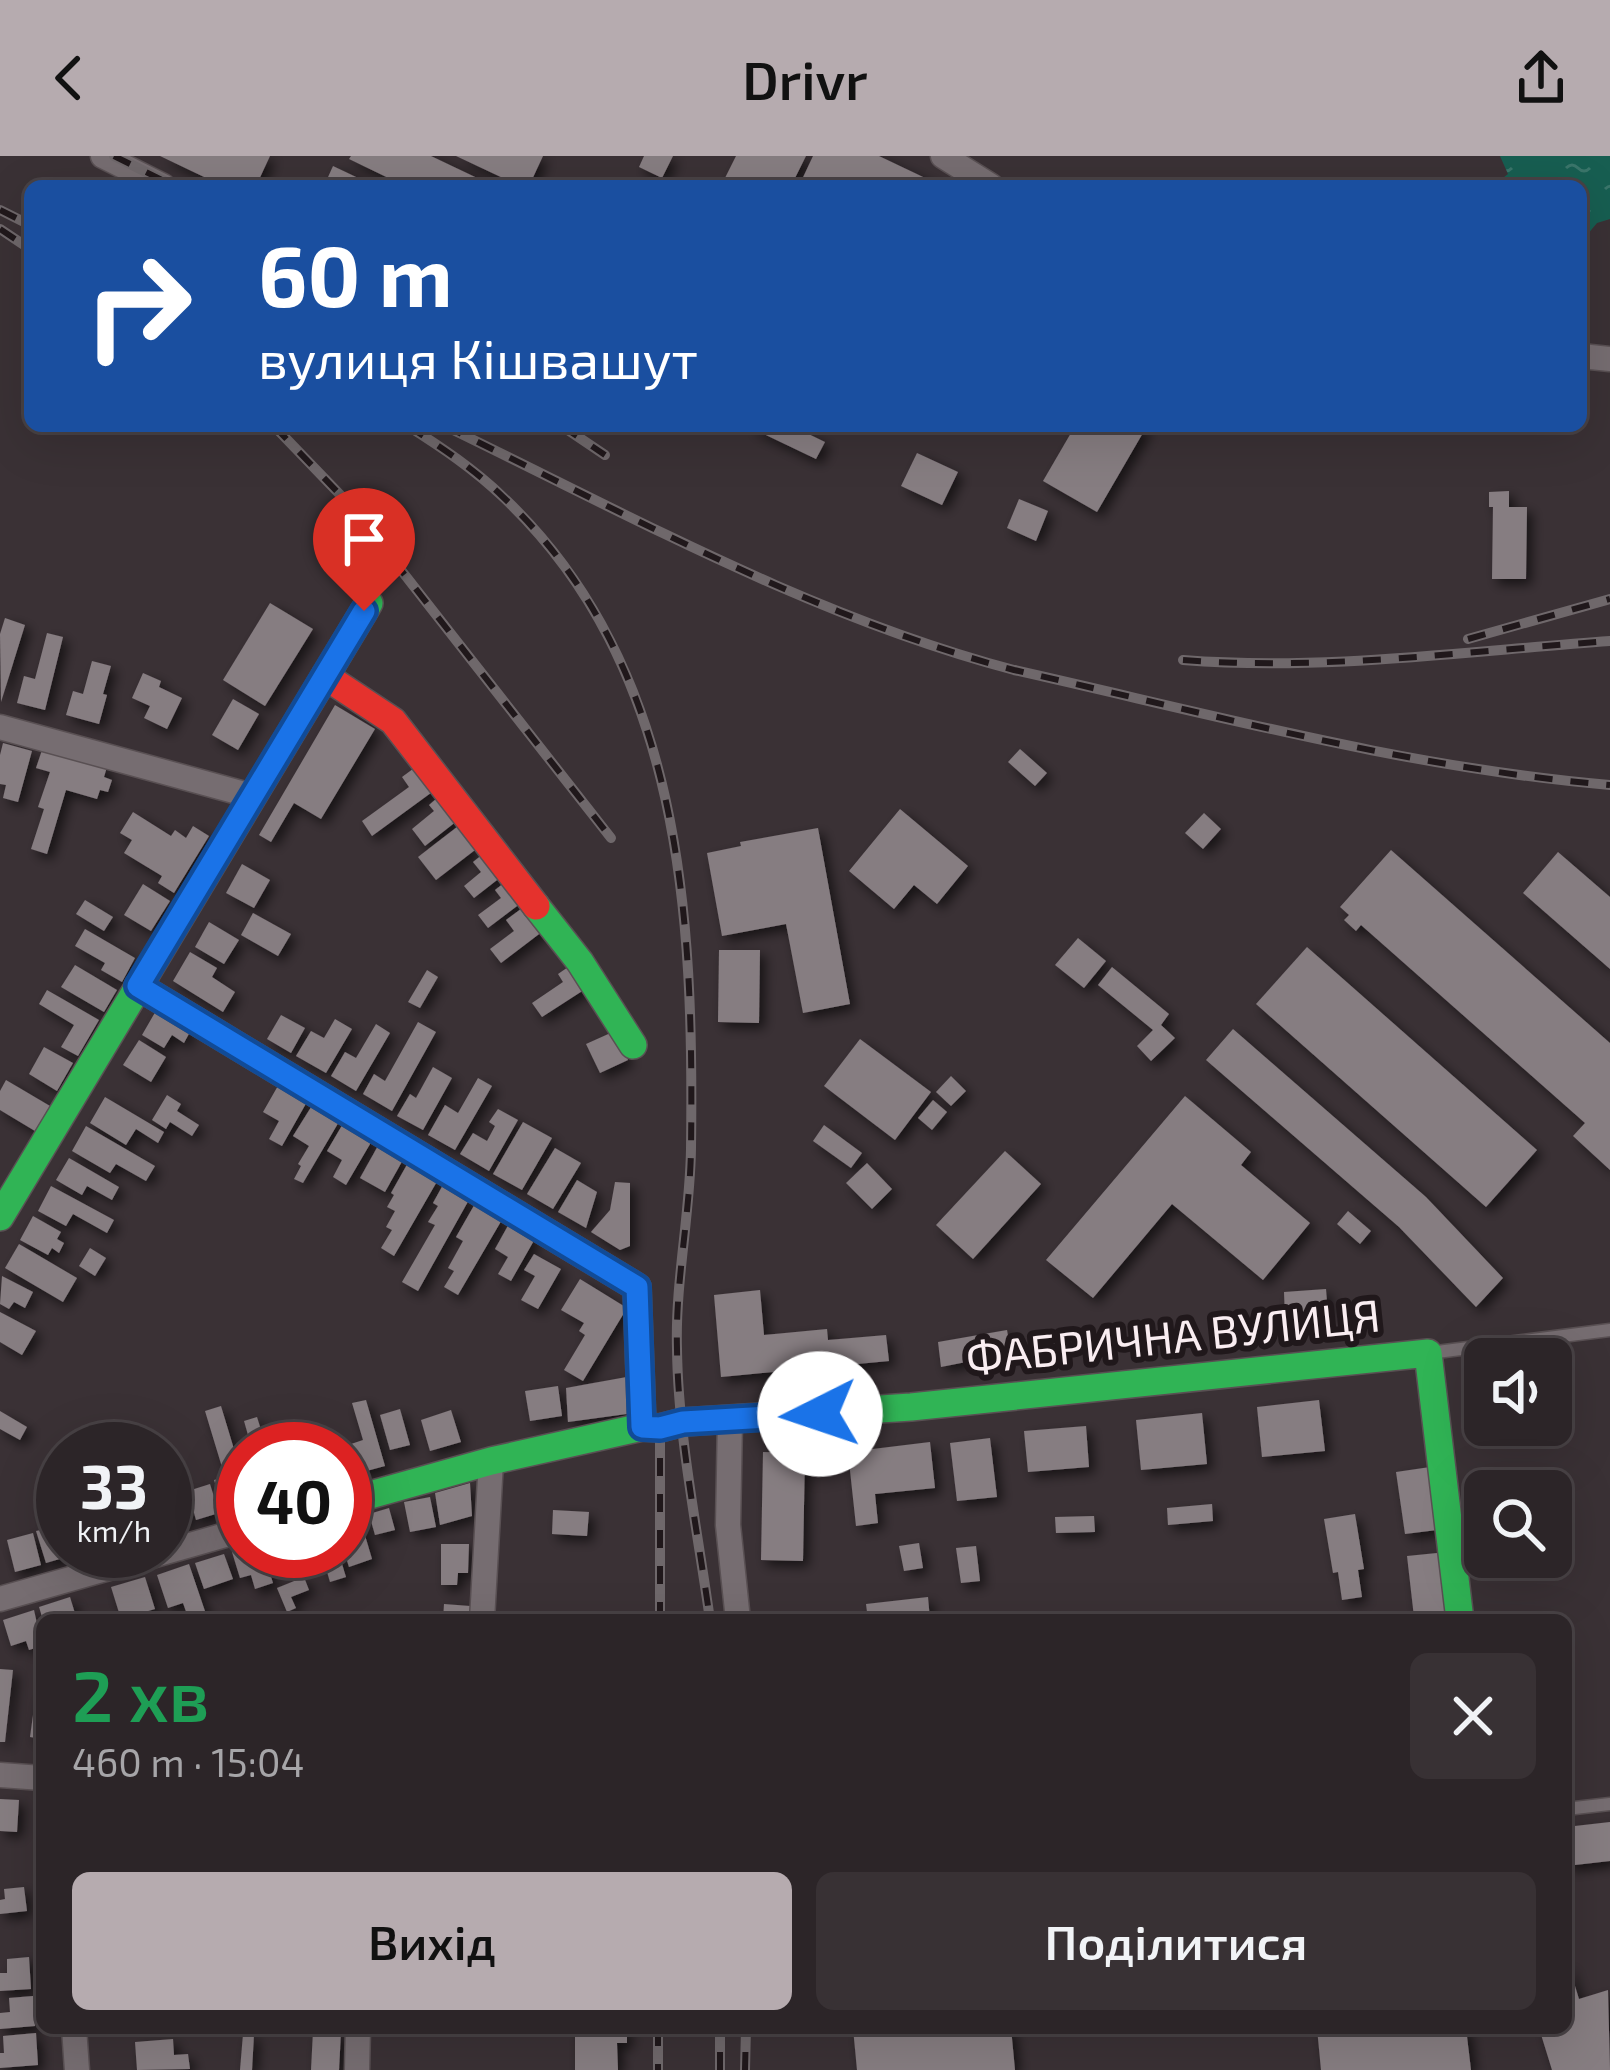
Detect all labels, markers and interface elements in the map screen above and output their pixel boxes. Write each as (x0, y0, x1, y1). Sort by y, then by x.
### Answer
icon: back (36, 45, 102, 111)
icon: share (1508, 45, 1574, 111)
text: Drivr (742, 46, 868, 111)
text: 60 m (258, 223, 453, 324)
icon: right (60, 228, 216, 384)
text: вулиця Кішвашут (258, 325, 698, 390)
pin (313, 488, 415, 611)
icon: arrive (331, 506, 397, 572)
street label: ФАБРИЧНА ВУЛИЦЯ (963, 1286, 1383, 1384)
map controls (1464, 1338, 1572, 1578)
button: sound (1464, 1338, 1572, 1446)
position arrow (757, 1351, 883, 1477)
speed limit sign: 40 (216, 1422, 372, 1578)
text: 33 (80, 1449, 148, 1521)
button: search (1464, 1470, 1572, 1578)
text: km/h (77, 1512, 151, 1548)
text: 2 хв (72, 1650, 210, 1736)
button: close (1410, 1653, 1536, 1779)
text: 460 m · 15:04 (72, 1738, 304, 1785)
button: Вихід (72, 1872, 792, 2010)
button: Поділитися (816, 1872, 1536, 2010)

